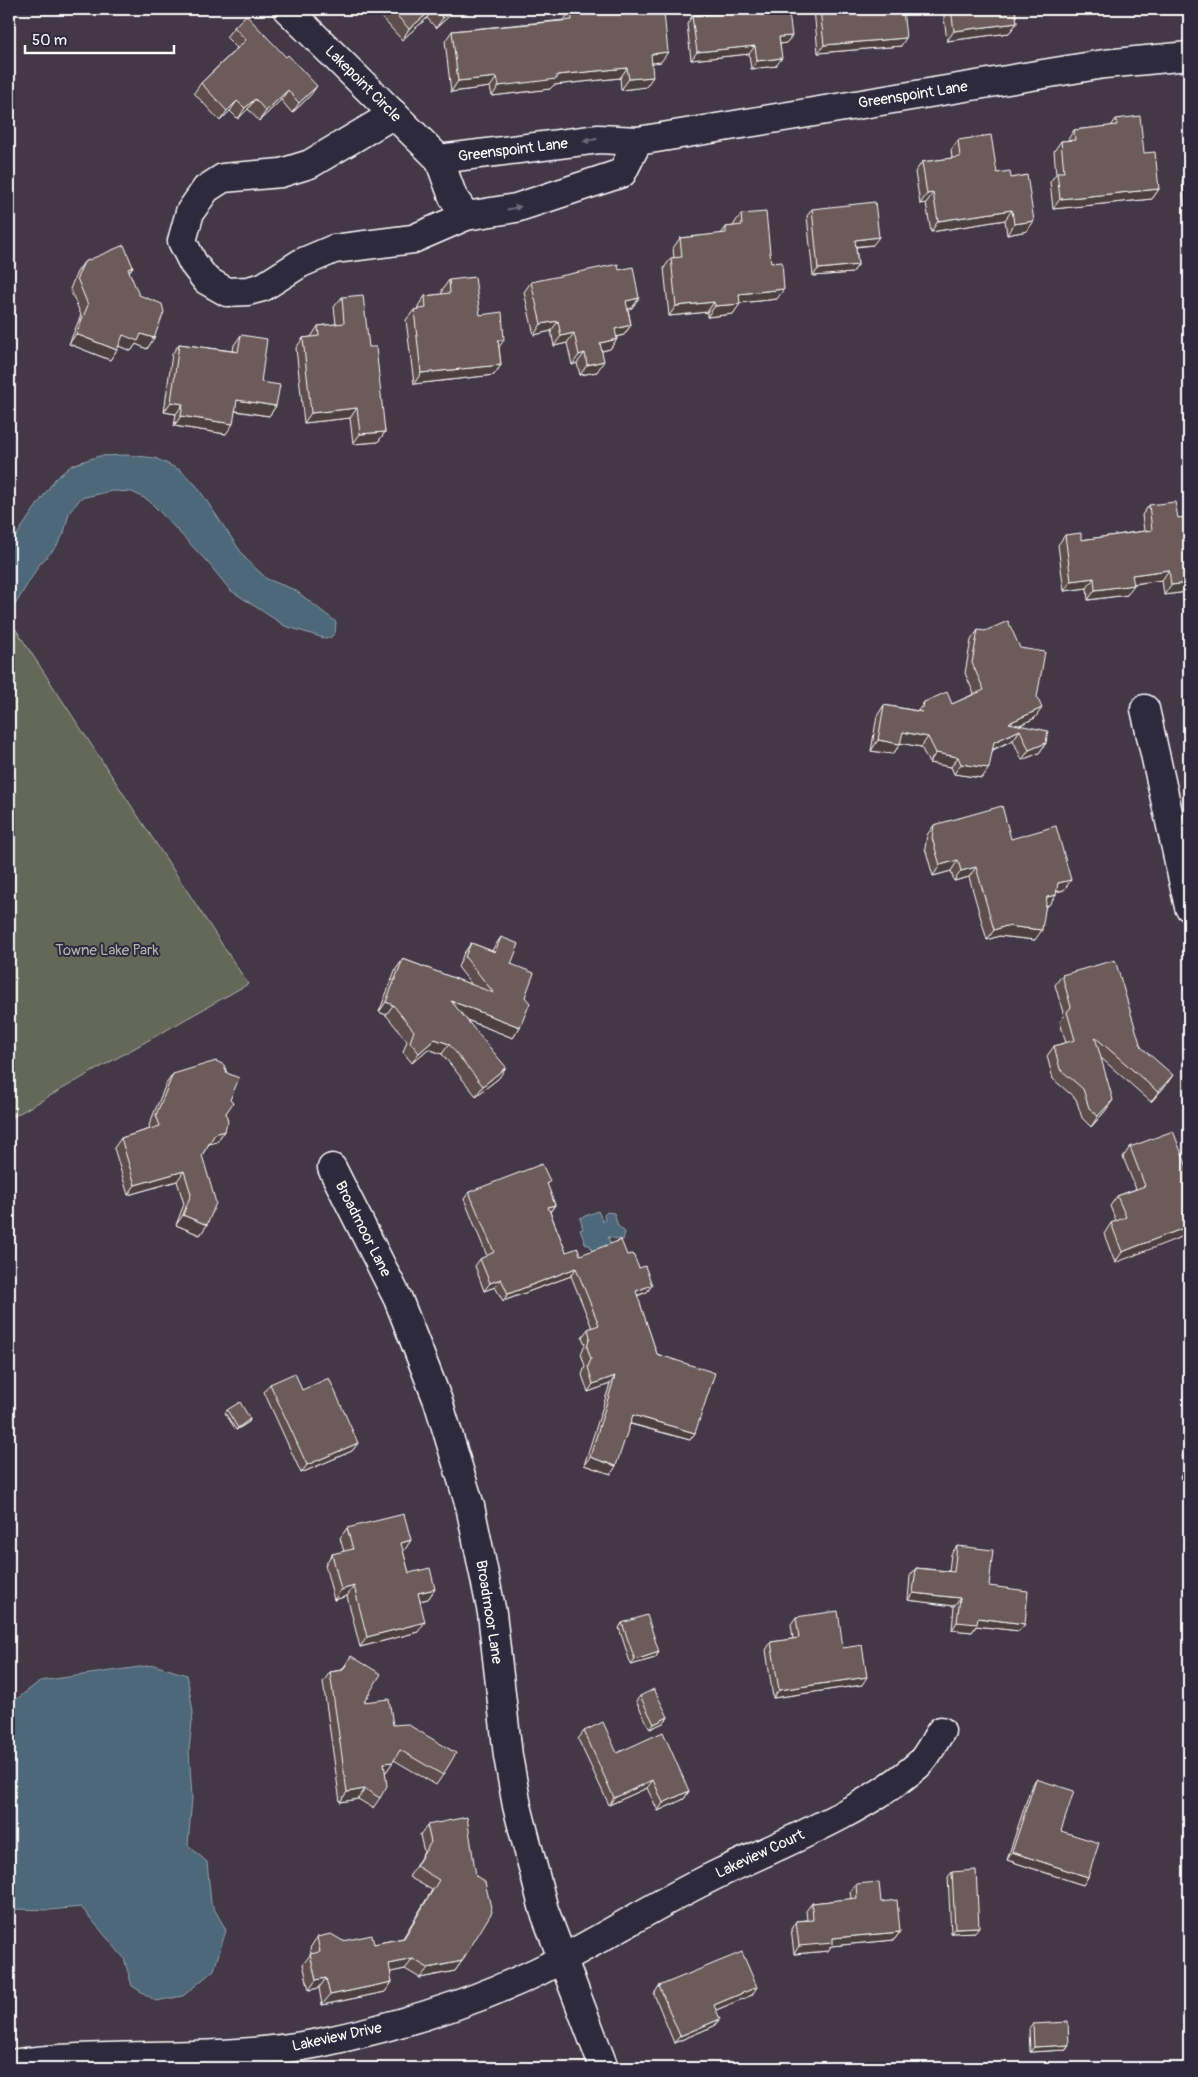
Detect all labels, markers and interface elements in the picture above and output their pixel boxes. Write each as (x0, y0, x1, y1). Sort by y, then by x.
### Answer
scale bar (25, 22, 174, 54)
text: 50 m (32, 31, 67, 50)
street label: Lakepoint Circle (321, 42, 406, 127)
street label: Greenspoint Lane (857, 77, 970, 113)
street label: Greenspoint Lane (457, 134, 570, 166)
one-way arrow (581, 136, 597, 144)
one-way arrow (507, 204, 522, 212)
park label: Towne Lake Park (55, 941, 159, 960)
street label: Broadmoor Lane (331, 1178, 396, 1281)
street label: Broadmoor Lane (471, 1559, 507, 1666)
street label: Lakeview Court (713, 1825, 808, 1883)
street label: Lakeview Drive (290, 2018, 384, 2056)

